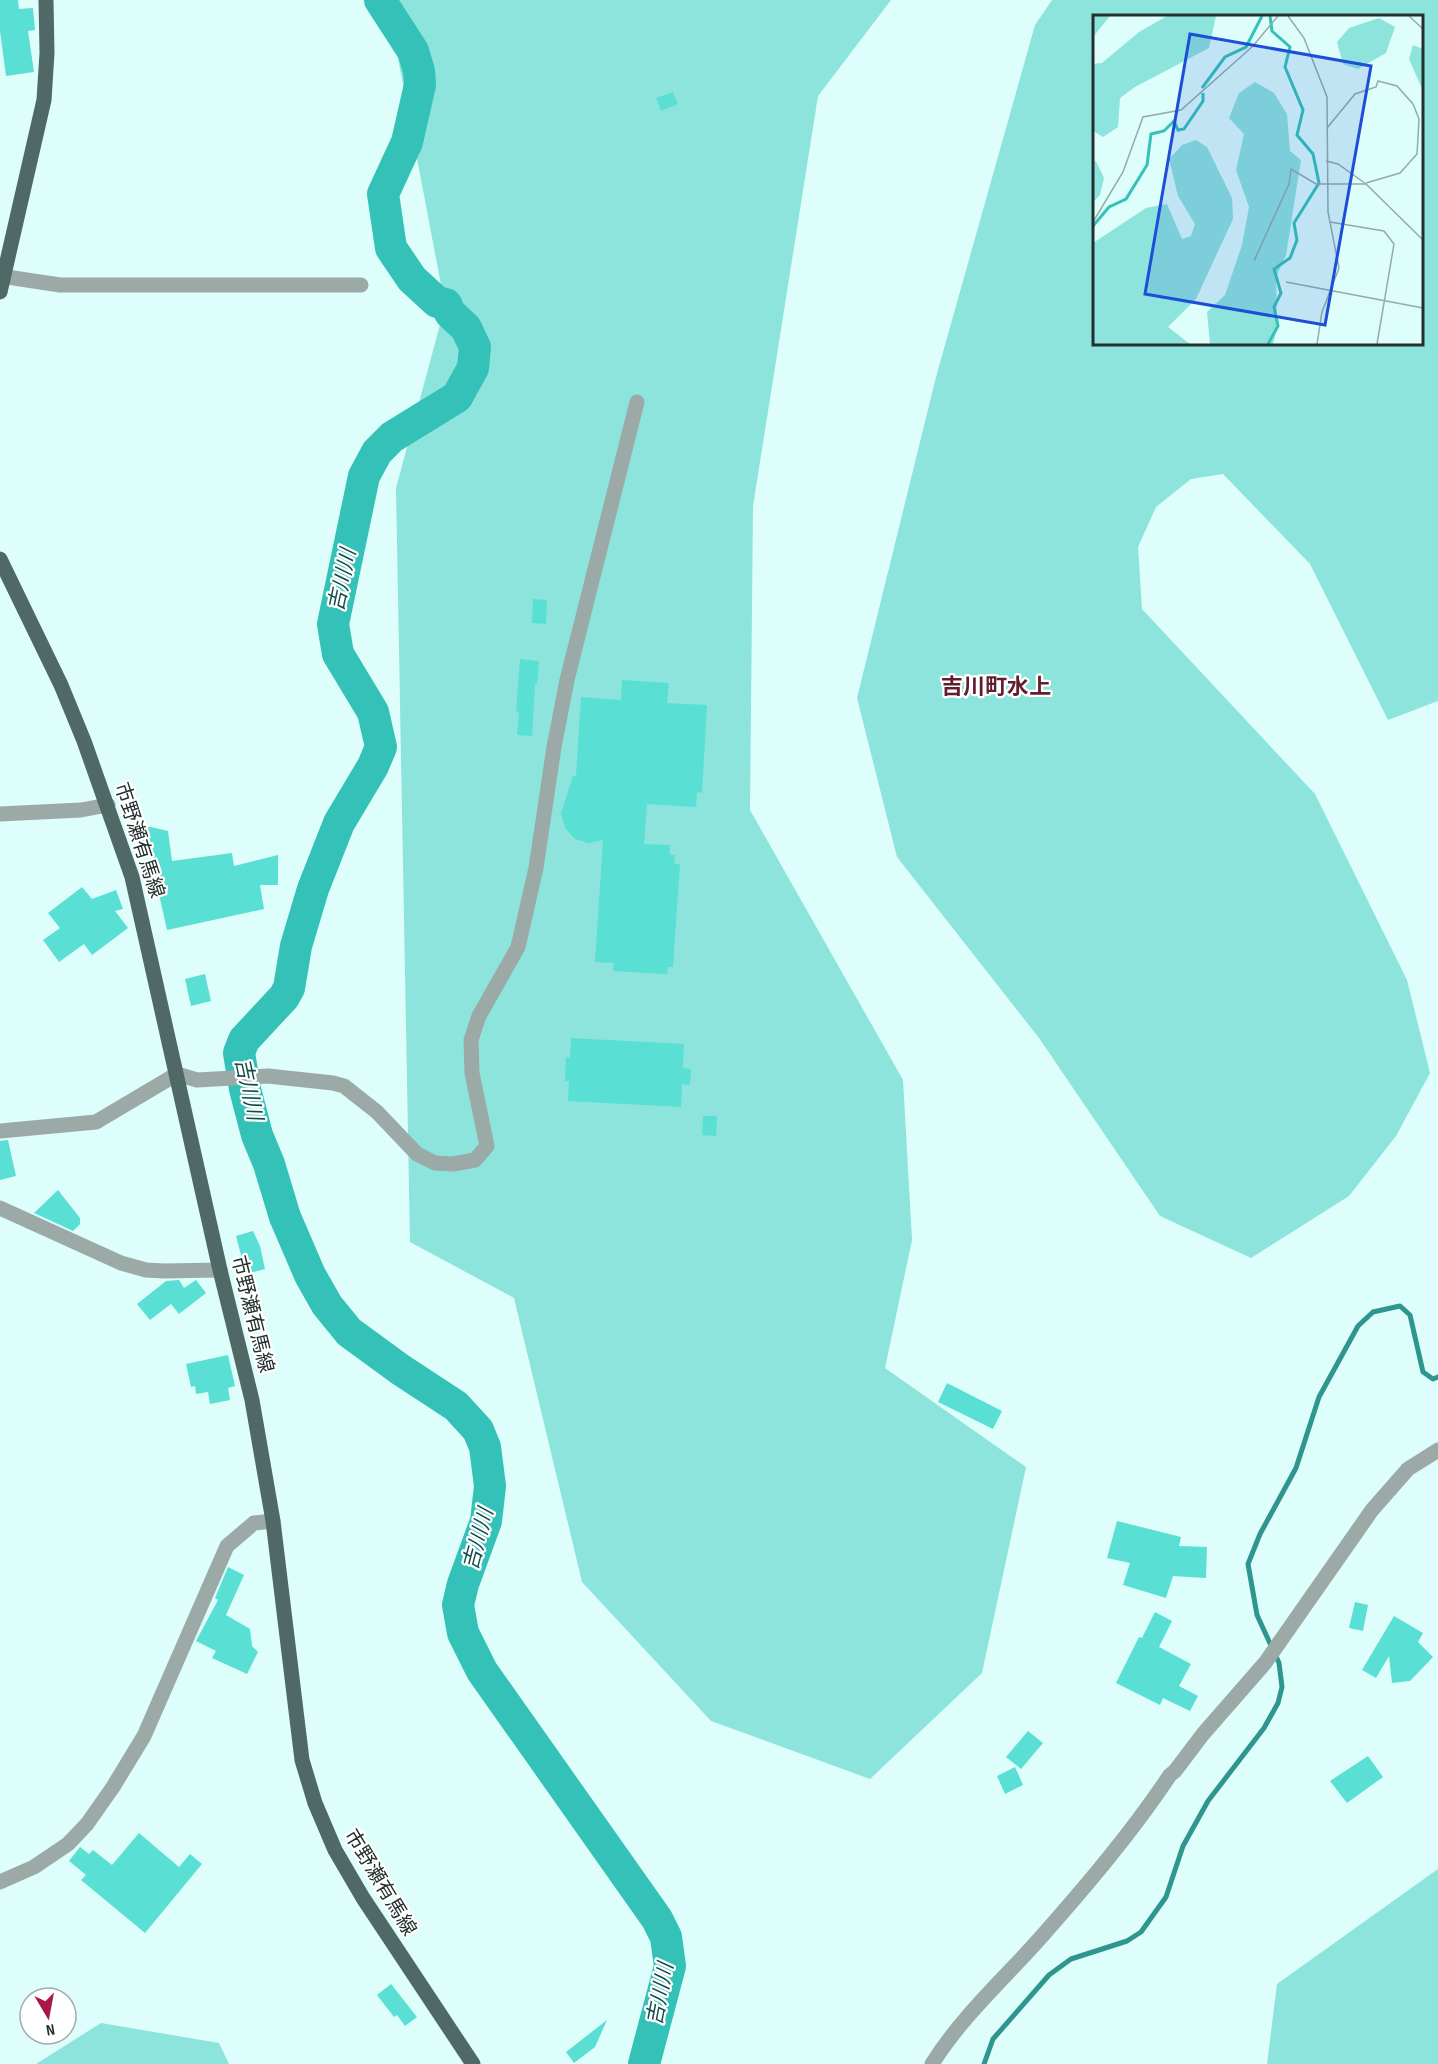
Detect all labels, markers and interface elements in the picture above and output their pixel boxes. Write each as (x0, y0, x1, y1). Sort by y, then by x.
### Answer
inset map (1093, 15, 1423, 345)
water label: 吉川川 (324, 545, 362, 614)
district label: 吉川町水上 (941, 674, 1051, 701)
street label: 市野瀬有馬線 (109, 780, 169, 901)
water label: 吉川川 (230, 1056, 268, 1124)
street label: 市野瀬有馬線 (226, 1253, 278, 1375)
water label: 吉川川 (458, 1504, 499, 1573)
street label: 市野瀬有馬線 (339, 1825, 421, 1940)
water label: 吉川川 (642, 1959, 679, 2027)
north arrow (18, 1986, 78, 2046)
text: N (44, 2019, 56, 2039)

